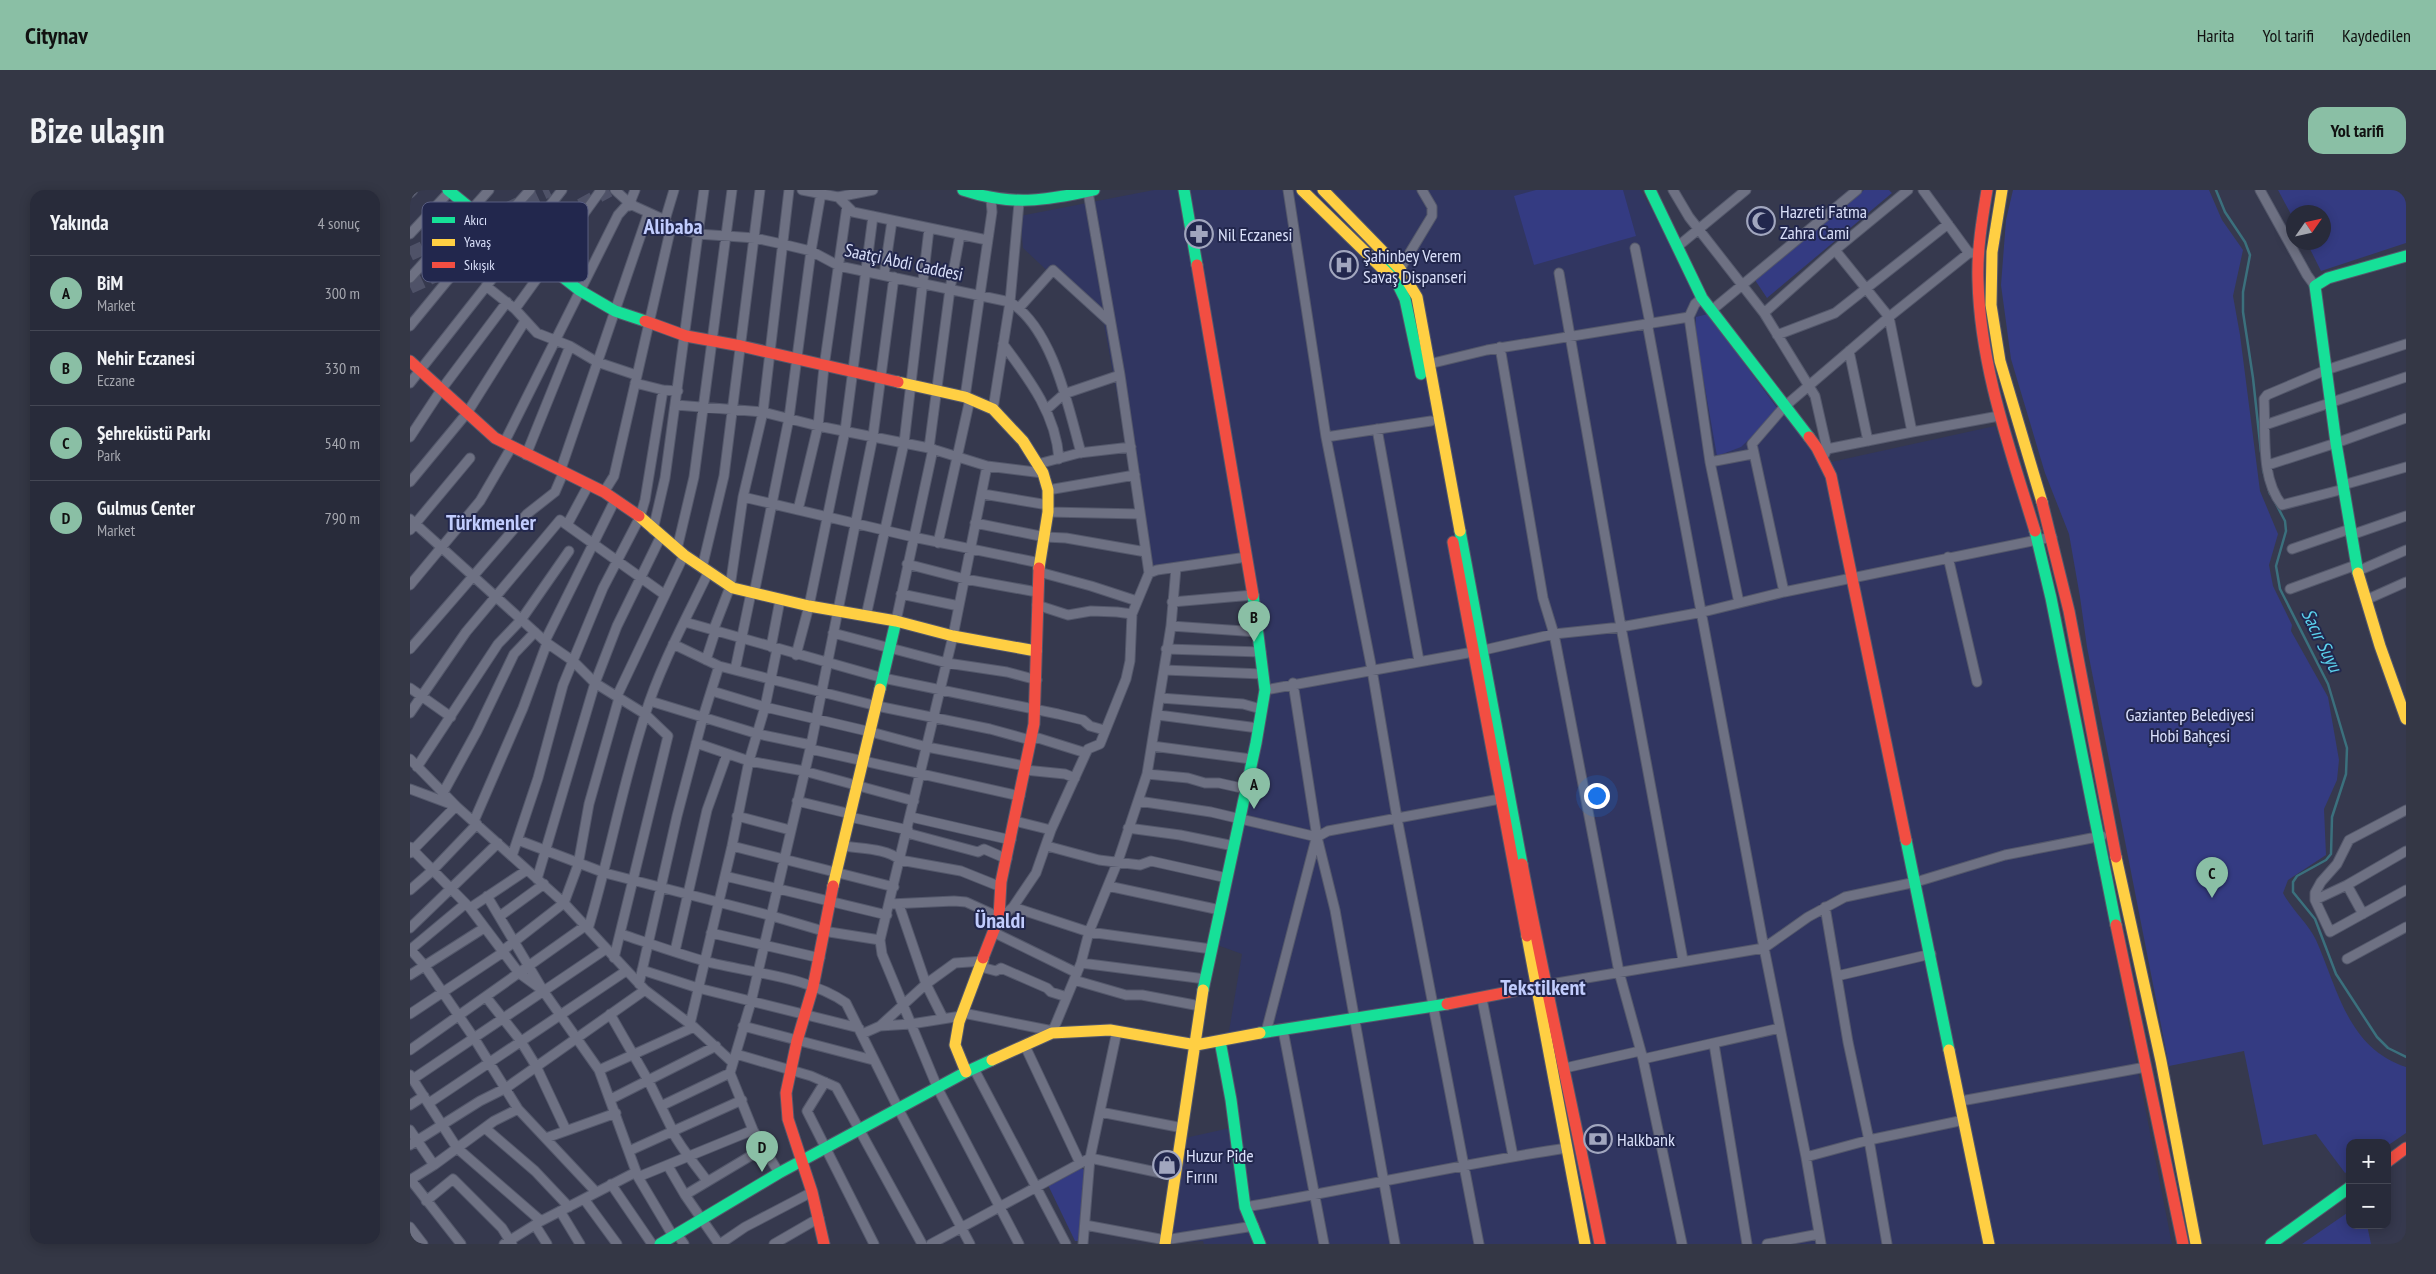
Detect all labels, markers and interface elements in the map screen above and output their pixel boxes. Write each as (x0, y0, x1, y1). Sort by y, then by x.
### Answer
text: Citynav (25, 20, 88, 51)
text: Harita (2197, 24, 2235, 47)
text: Yol tarifi (2263, 24, 2314, 47)
text: Kaydedilen (2342, 24, 2411, 47)
text: Bize ulaşın (30, 107, 165, 153)
button: Yol tarifi (2308, 107, 2406, 154)
place label: Hazreti Fatma Zahra Cami (1780, 200, 1867, 244)
legend (422, 202, 588, 282)
north arrow (2286, 205, 2331, 250)
mosque icon: Hazreti Fatma Zahra Cami (1746, 206, 1776, 236)
text: Yakında (50, 209, 109, 236)
text: Akıcı (464, 211, 487, 229)
district label: Alibaba (643, 212, 702, 240)
text: 4 sonuç (317, 213, 360, 233)
pharmacy icon: Nil Eczanesi (1184, 219, 1214, 249)
place label: Nil Eczanesi (1218, 223, 1293, 246)
text: Yavaş (464, 233, 491, 251)
street label: Saatçi Abdi Caddesi (843, 238, 965, 286)
place label: Şahinbey Verem Savaş Dispanseri (1363, 244, 1467, 288)
hospital icon: Şahinbey Verem Savaş Dispanseri (1329, 250, 1359, 280)
text: Sıkışık (464, 256, 495, 274)
text: BiM (97, 271, 123, 295)
text: A (62, 283, 70, 303)
text: 300 m (325, 283, 360, 303)
text: Market (97, 295, 135, 315)
text: Nehir Eczanesi (97, 346, 195, 370)
text: B (62, 358, 70, 378)
text: 330 m (325, 358, 360, 378)
text: Eczane (97, 370, 135, 390)
text: Şehreküstü Parkı (97, 421, 211, 445)
text: C (62, 433, 70, 453)
text: 540 m (325, 433, 360, 453)
text: Park (97, 445, 121, 465)
text: Gulmus Center (97, 496, 195, 520)
text: D (62, 508, 70, 528)
text: 790 m (325, 508, 360, 528)
district label: Türkmenler (446, 508, 537, 536)
text: Market (97, 520, 135, 540)
pin: B (1238, 601, 1270, 642)
water label: Sacır Suyu (2296, 604, 2348, 677)
park label: Gaziantep Belediyesi Hobi Bahçesi (2126, 703, 2254, 747)
pin: A (1238, 768, 1270, 809)
your location (1584, 783, 1610, 809)
pin: C (2196, 857, 2228, 898)
district label: Ünaldı (975, 906, 1025, 934)
district label: Tekstilkent (1500, 973, 1586, 1001)
bank icon: Halkbank (1583, 1124, 1613, 1154)
place label: Halkbank (1617, 1128, 1675, 1151)
pin: D (746, 1131, 778, 1172)
map controls (2346, 1139, 2391, 1229)
button: + (2346, 1139, 2391, 1184)
place label: Huzur Pide Fırını (1186, 1144, 1254, 1188)
shop icon: Huzur Pide Fırını (1152, 1150, 1182, 1180)
button: − (2346, 1184, 2391, 1229)

